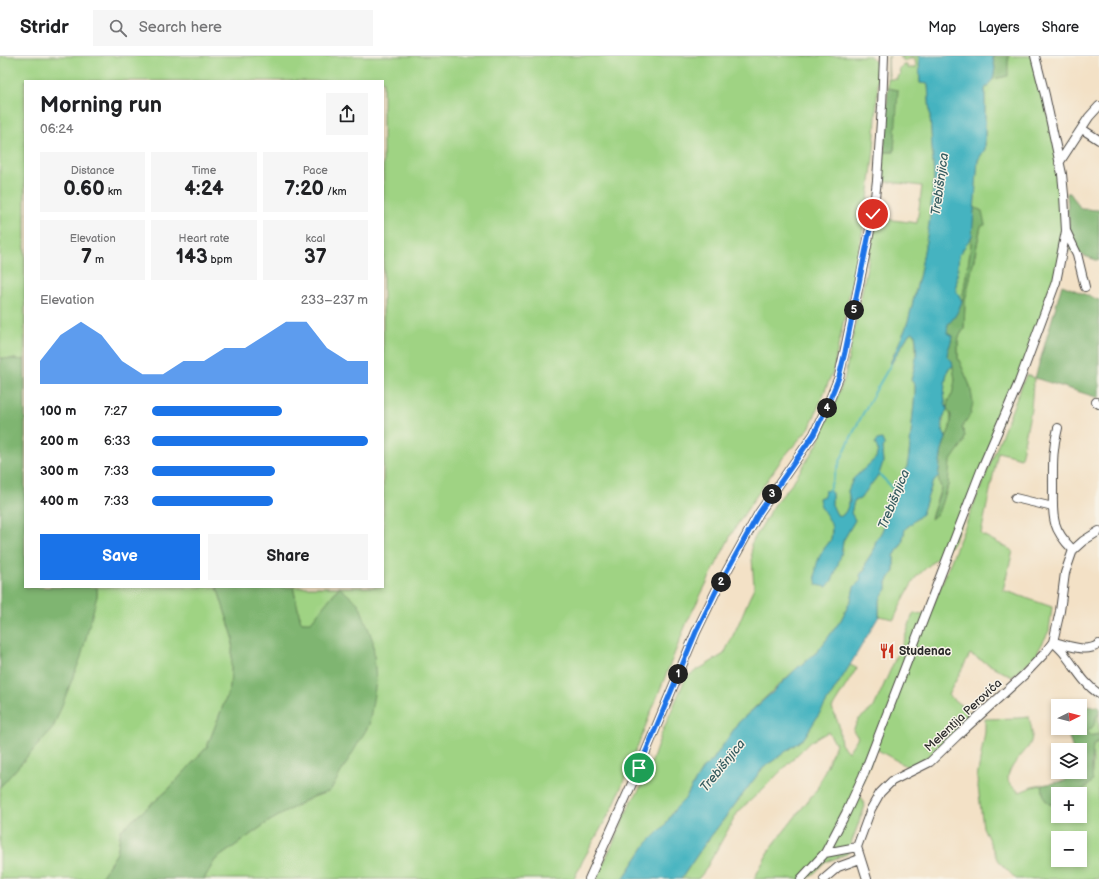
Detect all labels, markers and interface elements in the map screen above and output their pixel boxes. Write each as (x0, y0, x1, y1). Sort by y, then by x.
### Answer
search box (93, 10, 373, 46)
text: Stridr (20, 16, 69, 39)
icon: search (107, 17, 129, 39)
text: Search here (139, 18, 222, 37)
text: Map (928, 19, 956, 36)
text: Layers (978, 19, 1020, 36)
text: Share (1042, 19, 1079, 36)
text: Morning run (40, 92, 162, 119)
button: share (326, 93, 368, 135)
text: 06:24 (40, 121, 74, 137)
water label: Trebišnjica (928, 152, 952, 216)
text: Distance (71, 164, 115, 177)
text: Time (192, 164, 216, 177)
text: Pace (303, 164, 328, 177)
text: 0.60 (63, 177, 105, 201)
text: 4:24 (184, 177, 224, 201)
text: 7:20 (284, 177, 324, 201)
text: km (105, 185, 122, 198)
text: /km (324, 185, 347, 198)
pin (856, 197, 890, 231)
icon: check (862, 203, 884, 225)
text: Elevation (70, 232, 116, 245)
text: Heart rate (179, 232, 229, 245)
text: kcal (305, 232, 325, 245)
text: 7 (81, 245, 92, 269)
text: 143 (176, 245, 208, 269)
text: 37 (304, 245, 327, 269)
text: m (92, 253, 104, 266)
text: bpm (208, 253, 232, 266)
text: Elevation (40, 292, 94, 308)
text: 233–237 m (301, 292, 368, 308)
pin: 5 (844, 300, 864, 320)
text: 5 (851, 303, 857, 316)
pin: 4 (817, 398, 837, 418)
text: 4 (824, 401, 830, 414)
text: 100 m (40, 403, 76, 419)
text: 7:27 (104, 403, 127, 419)
text: 200 m (40, 433, 78, 449)
text: 6:33 (104, 433, 131, 449)
text: 300 m (40, 463, 78, 479)
text: 7:33 (104, 463, 129, 479)
water label: Trebišnjica (875, 467, 913, 532)
pin: 3 (762, 484, 782, 504)
text: 3 (769, 487, 775, 500)
text: 400 m (40, 493, 78, 509)
text: 7:33 (104, 493, 129, 509)
button: Save (40, 534, 200, 580)
button: Share (208, 534, 368, 580)
pin: 2 (711, 572, 731, 592)
text: 2 (718, 575, 724, 588)
restaurant icon: Studenac (878, 642, 896, 660)
place label: Studenac (899, 644, 952, 659)
pin: 1 (668, 664, 688, 684)
text: 1 (676, 667, 680, 680)
street label: Melentija Perovića (922, 676, 1005, 755)
north arrow (1051, 699, 1087, 735)
map controls (1051, 699, 1087, 867)
water label: Trebišnjica (697, 736, 749, 795)
button: layers (1051, 743, 1087, 779)
pin (622, 751, 656, 785)
icon: arrive (628, 757, 650, 779)
button: + (1051, 787, 1087, 823)
button: − (1051, 831, 1087, 867)

